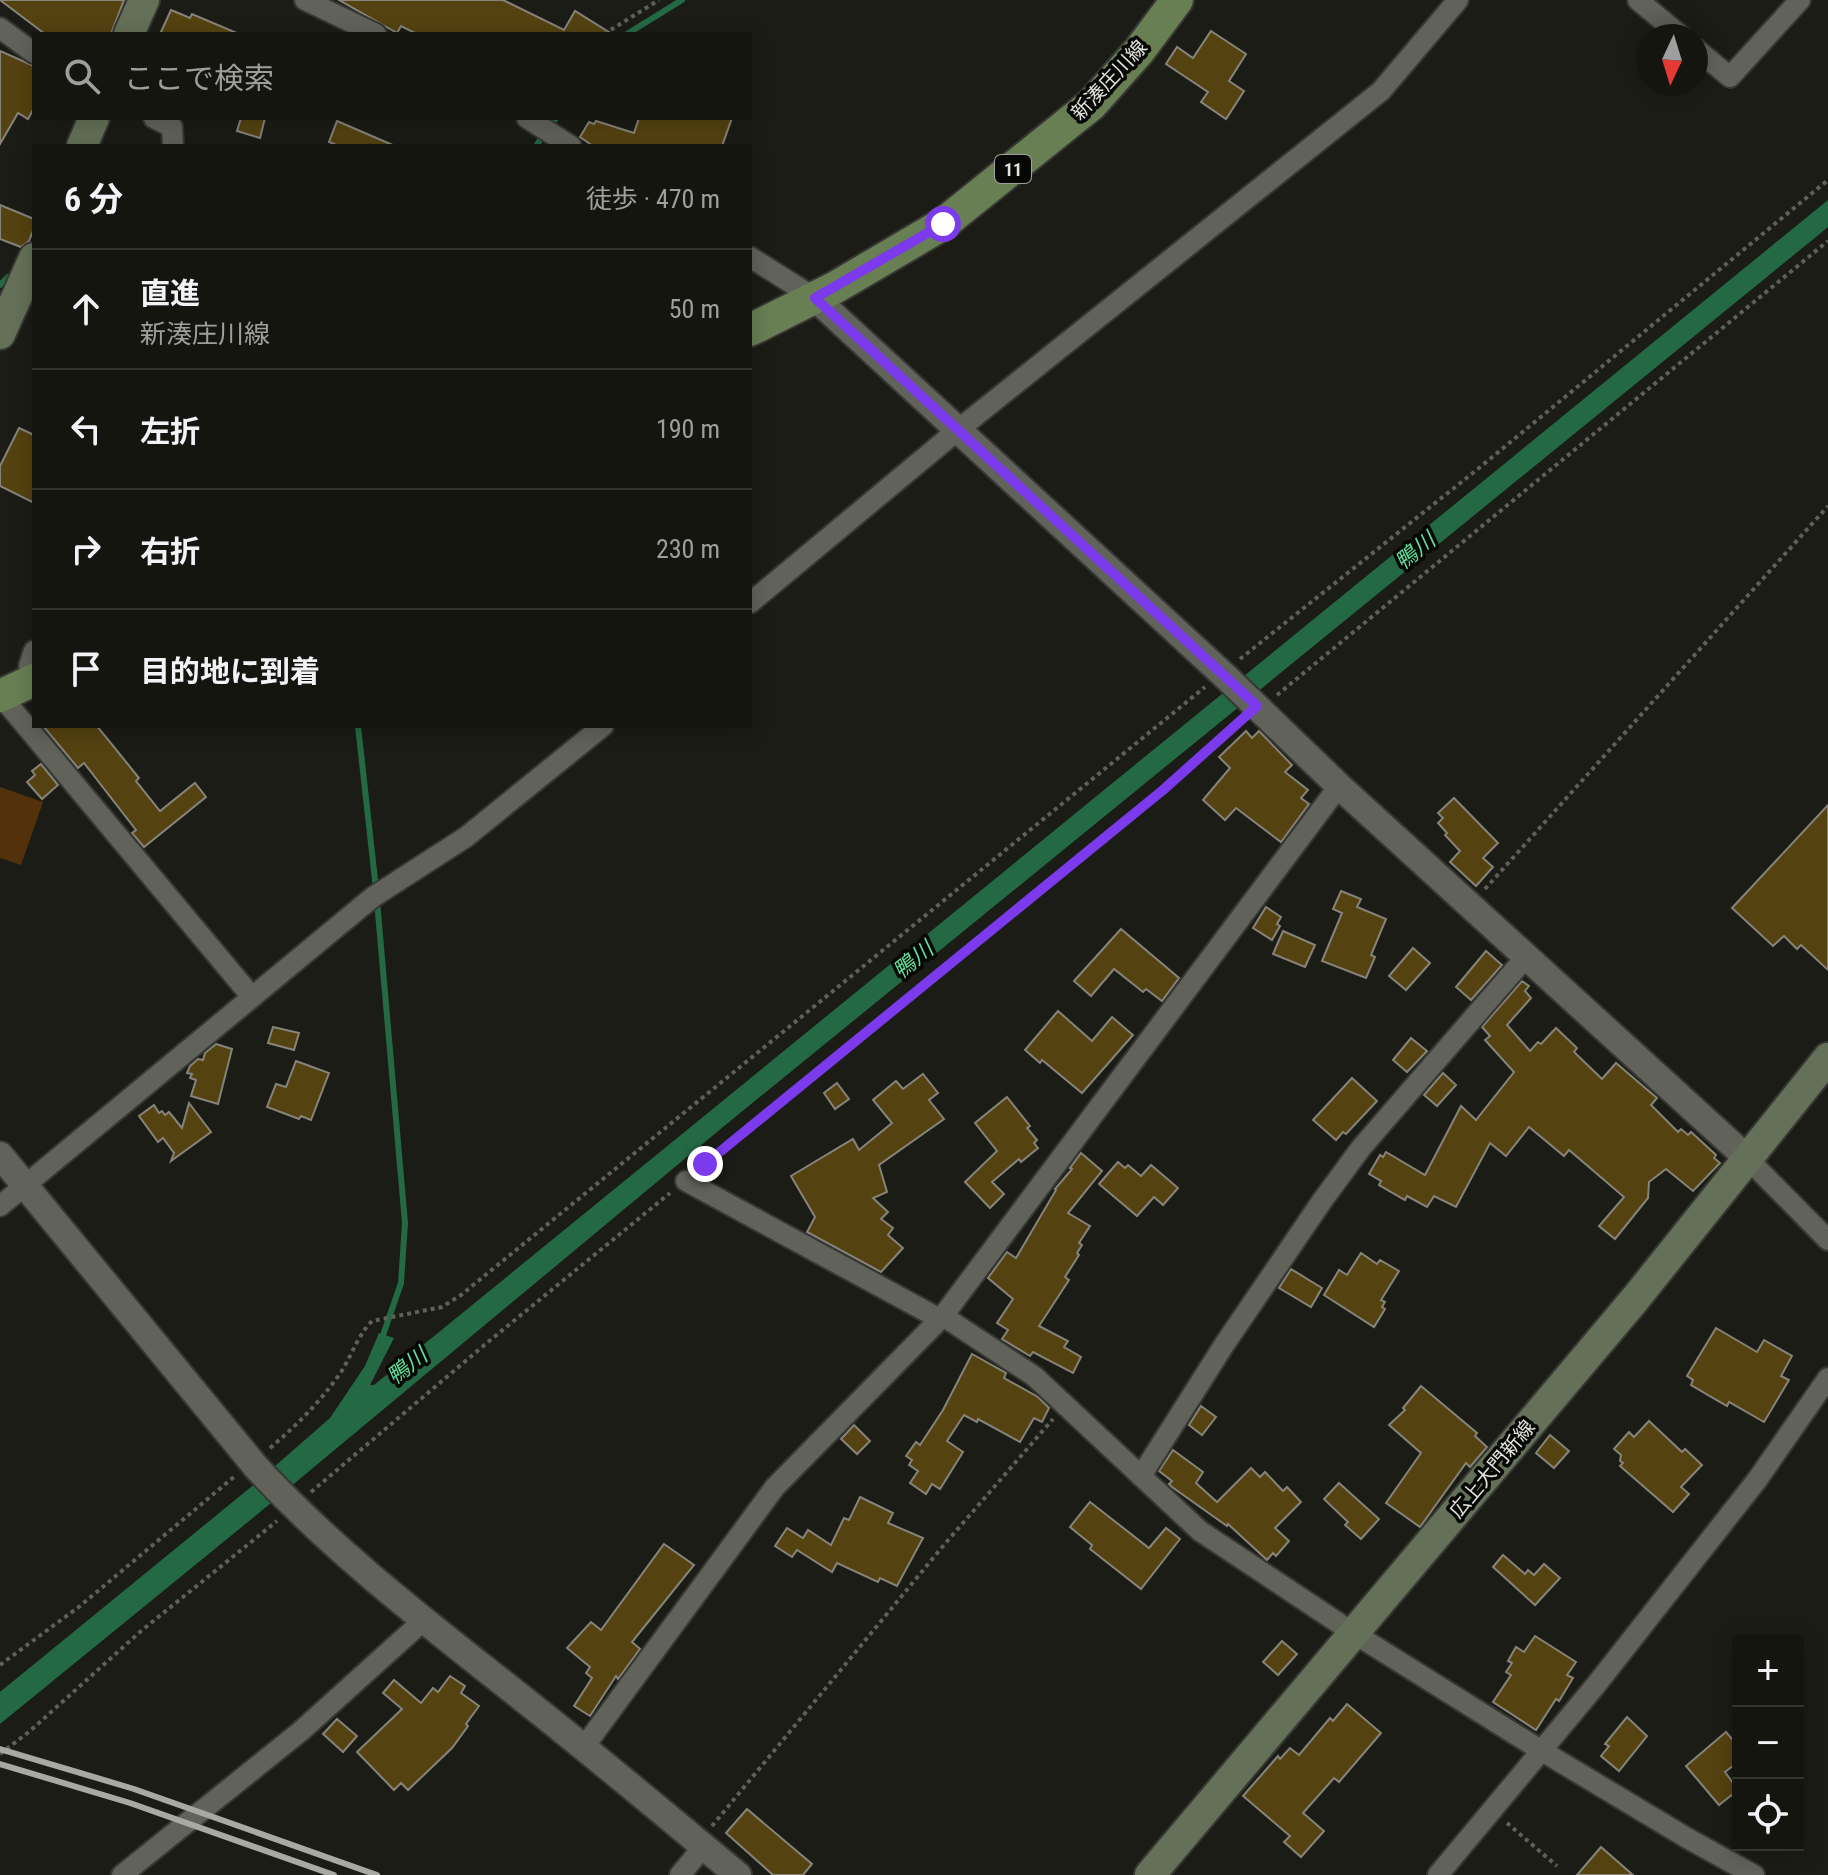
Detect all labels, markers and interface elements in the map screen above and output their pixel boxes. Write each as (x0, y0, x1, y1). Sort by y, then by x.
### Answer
north arrow (1636, 24, 1708, 96)
search box (32, 32, 752, 120)
street label: 新湊庄川線 (1066, 35, 1152, 125)
icon: search (60, 54, 104, 98)
text: ここで検索 (124, 61, 274, 96)
road number: 11 (995, 155, 1031, 183)
text: 6 分 (64, 179, 123, 219)
text: 徒歩 · 470 m (586, 184, 720, 214)
route start (925, 206, 961, 242)
text: 直進 (140, 276, 200, 311)
icon: ahead (64, 287, 108, 331)
text: 50 m (669, 294, 720, 324)
text: 新湊庄川線 (140, 319, 270, 349)
icon: left (64, 407, 108, 451)
text: 左折 (140, 414, 200, 449)
text: 190 m (656, 414, 720, 444)
water label: 鴨川 (1390, 526, 1442, 575)
icon: right (64, 527, 108, 571)
text: 右折 (140, 534, 200, 569)
text: 230 m (656, 534, 720, 564)
icon: arrive (64, 647, 108, 691)
text: 目的地に到着 (140, 654, 320, 689)
water label: 鴨川 (888, 935, 940, 984)
route end (687, 1146, 723, 1182)
water label: 鴨川 (382, 1341, 434, 1389)
street label: 広上大門新線 (1444, 1415, 1540, 1523)
map controls (1732, 1635, 1804, 1851)
button: + (1732, 1635, 1804, 1707)
button: − (1732, 1707, 1804, 1779)
button: locate (1732, 1779, 1804, 1851)

